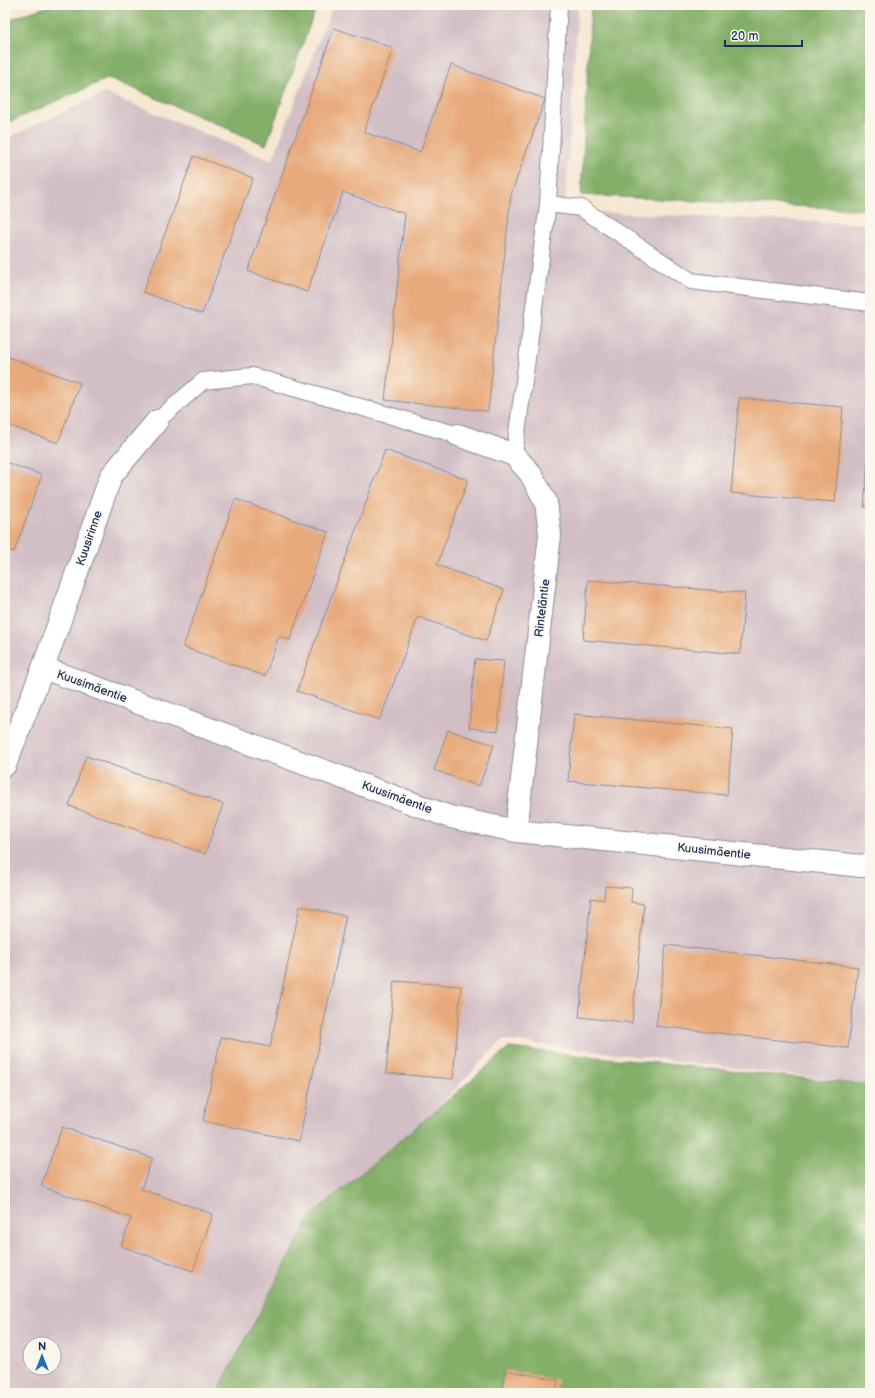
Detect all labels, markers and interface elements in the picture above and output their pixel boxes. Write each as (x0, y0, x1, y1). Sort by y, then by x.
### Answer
scale bar (725, 22, 802, 48)
text: 20 m (731, 29, 758, 44)
street label: Kuusirinne (73, 509, 106, 568)
street label: Rinteläntie (531, 578, 553, 638)
street label: Kuusimäentie (55, 667, 129, 706)
street label: Kuusimäentie (360, 778, 434, 817)
street label: Kuusimäentie (676, 840, 751, 863)
north arrow (22, 1336, 62, 1376)
text: N (38, 1340, 46, 1353)

